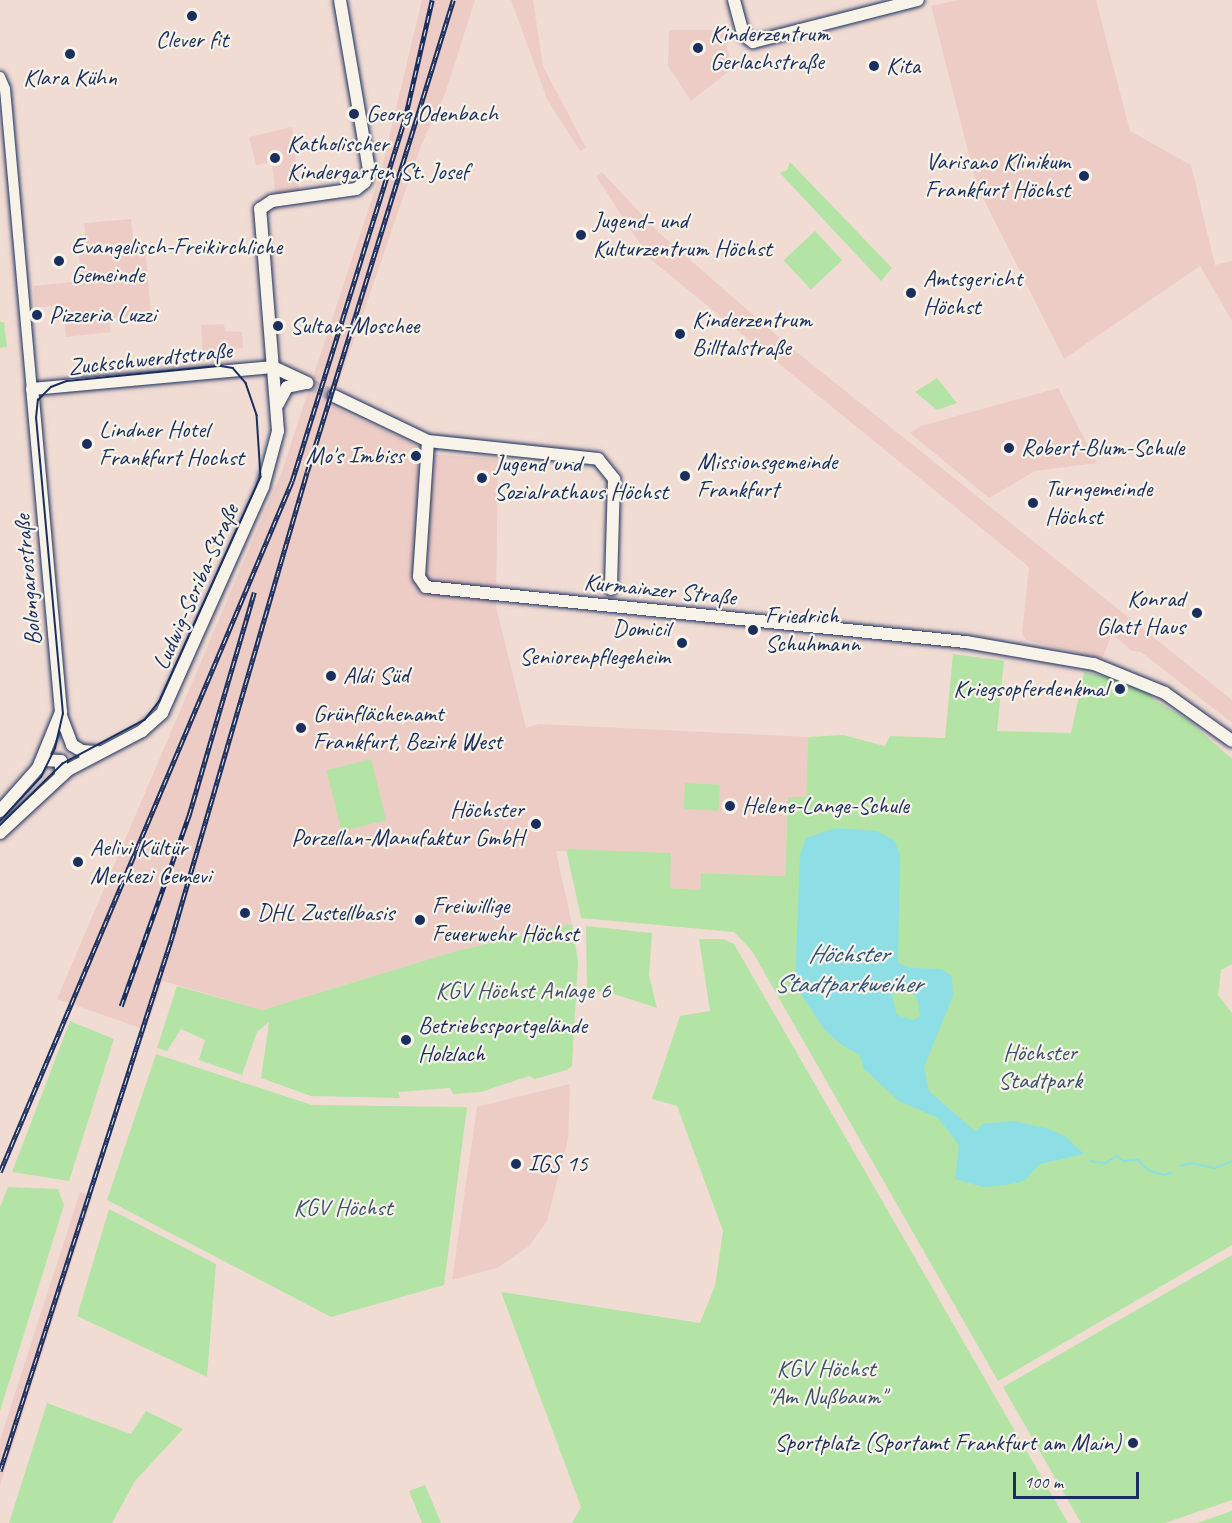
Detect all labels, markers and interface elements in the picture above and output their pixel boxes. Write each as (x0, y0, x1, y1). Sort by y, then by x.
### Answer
marker: Clever fit (185, 9, 199, 23)
place label: Kinderzentrum Gerlachstraße (710, 20, 830, 76)
place label: Clever fit (156, 26, 228, 54)
marker: Kinderzentrum Gerlachstraße (691, 41, 705, 55)
marker: Klara Kühn (63, 47, 77, 61)
place label: Kita (886, 52, 920, 80)
marker: Kita (867, 59, 881, 73)
place label: Klara Kühn (23, 64, 117, 92)
place label: Georg Odenbach (366, 100, 496, 128)
marker: Georg Odenbach (347, 107, 361, 121)
place label: Katholischer Kindergarten St. Josef (287, 130, 469, 186)
place label: Varisano Klinikum Frankfurt Höchst (925, 148, 1070, 204)
marker: Katholischer Kindergarten St. Josef (268, 151, 282, 165)
marker: Varisano Klinikum Frankfurt Höchst (1075, 167, 1093, 185)
place label: Jugend- und Kulturzentrum Höchst (593, 207, 772, 263)
marker: Jugend- und Kulturzentrum Höchst (574, 228, 588, 242)
place label: Evangelisch-Freikirchliche Gemeinde (71, 233, 282, 289)
marker: Evangelisch-Freikirchliche Gemeinde (52, 254, 66, 268)
place label: Amtsgericht Höchst (923, 265, 1022, 321)
marker: Amtsgericht Höchst (904, 286, 918, 300)
place label: Pizzeria Luzzi (49, 301, 156, 329)
place label: Kinderzentrum Billtalstraße (692, 306, 812, 362)
marker: Pizzeria Luzzi (30, 308, 44, 322)
place label: Sultan-Moschee (290, 312, 419, 340)
marker: Sultan-Moschee (271, 319, 285, 333)
marker: Kinderzentrum Billtalstraße (673, 327, 687, 341)
street label: Zuckschwerdtstraße (67, 336, 233, 382)
place label: Lindner Hotel Frankfurt Hochst (99, 416, 244, 472)
place label: Robert-Blum-Schule (1021, 434, 1184, 462)
marker: Lindner Hotel Frankfurt Hochst (80, 437, 94, 451)
marker: Robert-Blum-Schule (1002, 441, 1016, 455)
place label: Mo's Imbiss (307, 442, 404, 470)
place label: Missionsgemeinde Frankfurt (697, 448, 837, 504)
marker: Mo's Imbiss (409, 449, 423, 463)
place label: Jugend und Sozialrathaus Höchst (494, 450, 668, 506)
marker: Missionsgemeinde Frankfurt (678, 469, 692, 483)
marker: Jugend und Sozialrathaus Höchst (475, 471, 489, 485)
place label: Turngemeinde Höchst (1045, 475, 1152, 531)
marker: Turngemeinde Höchst (1026, 496, 1040, 510)
street label: Ludwig-Scriba-Straße (147, 500, 245, 674)
street label: Bolongarostraße (8, 513, 48, 647)
street label: Kurmainzer Straße (582, 568, 738, 612)
place label: Konrad Glatt Haus (1096, 585, 1185, 641)
place label: Friedrich Schuhmann (765, 602, 860, 658)
marker: Konrad Glatt Haus (1190, 606, 1204, 620)
place label: Domicil Seniorenpflegeheim (519, 615, 670, 671)
marker: Friedrich Schuhmann (746, 623, 760, 637)
marker: Domicil Seniorenpflegeheim (675, 636, 689, 650)
place label: Aldi Süd (343, 662, 409, 690)
marker: Aldi Süd (324, 669, 338, 683)
place label: Kriegsopferdenkmal (953, 675, 1108, 703)
marker: Kriegsopferdenkmal (1113, 682, 1127, 696)
place label: Grünflächenamt Frankfurt, Bezirk West (313, 700, 502, 756)
marker: Grünflächenamt Frankfurt, Bezirk West (294, 721, 308, 735)
place label: Helene-Lange-Schule (742, 792, 909, 820)
place label: Höchster Porzellan-Manufaktur GmbH (291, 796, 524, 852)
marker: Helene-Lange-Schule (723, 799, 737, 813)
marker: Höchster Porzellan-Manufaktur GmbH (529, 817, 543, 831)
place label: Aelivi Kültür Merkezi Cemevi (90, 834, 211, 890)
marker: Aelivi Kültür Merkezi Cemevi (71, 855, 85, 869)
place label: Freiwillige Feuerwehr Höchst (432, 892, 579, 948)
place label: DHL Zustellbasis (257, 899, 394, 927)
marker: DHL Zustellbasis (238, 906, 252, 920)
marker: Freiwillige Feuerwehr Höchst (413, 913, 427, 927)
water label: Höchster Stadtparkweiher (774, 938, 922, 1000)
park label: KGV Höchst Anlage 6 (436, 977, 610, 1005)
place label: Betriebssportgelände Holzlach (418, 1012, 587, 1068)
marker: Betriebssportgelände Holzlach (399, 1033, 413, 1047)
park label: Höchster Stadtpark (998, 1039, 1082, 1095)
place label: IGS 15 (528, 1150, 588, 1178)
marker: IGS 15 (509, 1157, 523, 1171)
park label: KGV Höchst (294, 1194, 392, 1222)
park label: KGV Höchst "Am Nußbaum" (766, 1355, 886, 1411)
place label: Sportplatz (Sportamt Frankfurt am Main) (772, 1429, 1121, 1457)
marker: Sportplatz (Sportamt Frankfurt am Main) (1126, 1436, 1140, 1450)
scale bar (1016, 1460, 1142, 1498)
text: 100 m (1024, 1471, 1063, 1493)

